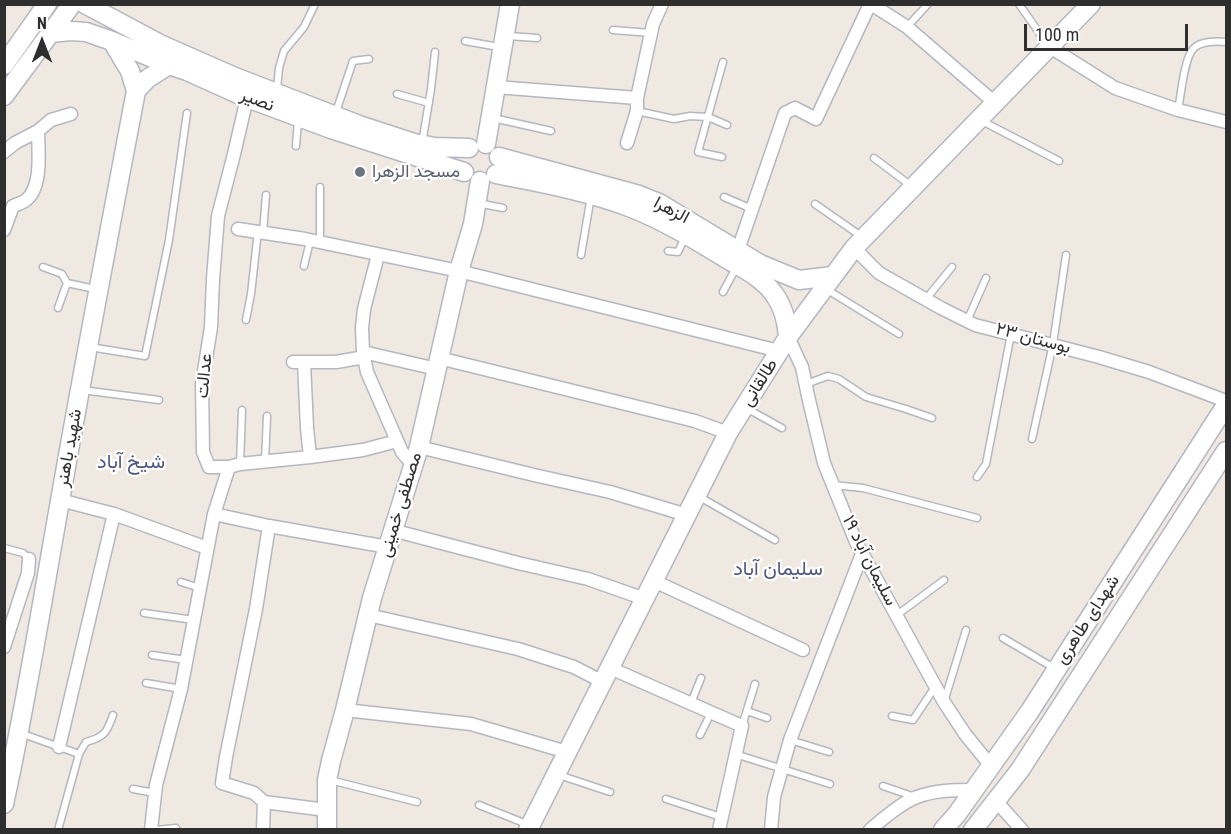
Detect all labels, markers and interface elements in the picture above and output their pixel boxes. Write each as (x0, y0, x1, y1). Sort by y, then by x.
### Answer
north arrow (12, 12, 72, 72)
scale bar (1027, 12, 1190, 50)
text: N (37, 14, 47, 33)
text: 100 m (1035, 24, 1079, 45)
street label: نصیر (237, 85, 277, 117)
place label: مسجد الزهرا (372, 161, 460, 183)
marker: مسجد الزهرا (353, 165, 367, 179)
street label: الزهرا (649, 193, 693, 229)
street label: بوستان ۲۳ (993, 319, 1073, 359)
street label: عدالت (192, 353, 218, 399)
street label: طالقانی (737, 355, 783, 411)
street label: شهید باهنر (53, 407, 87, 489)
street label: مصطفی خمینی (375, 450, 427, 560)
district label: شیخ آباد (97, 451, 165, 475)
street label: سلیمان آباد ۱۹ (837, 512, 901, 610)
district label: سلیمان آباد (733, 558, 823, 582)
street label: شهدای طاهری (1051, 571, 1125, 669)

